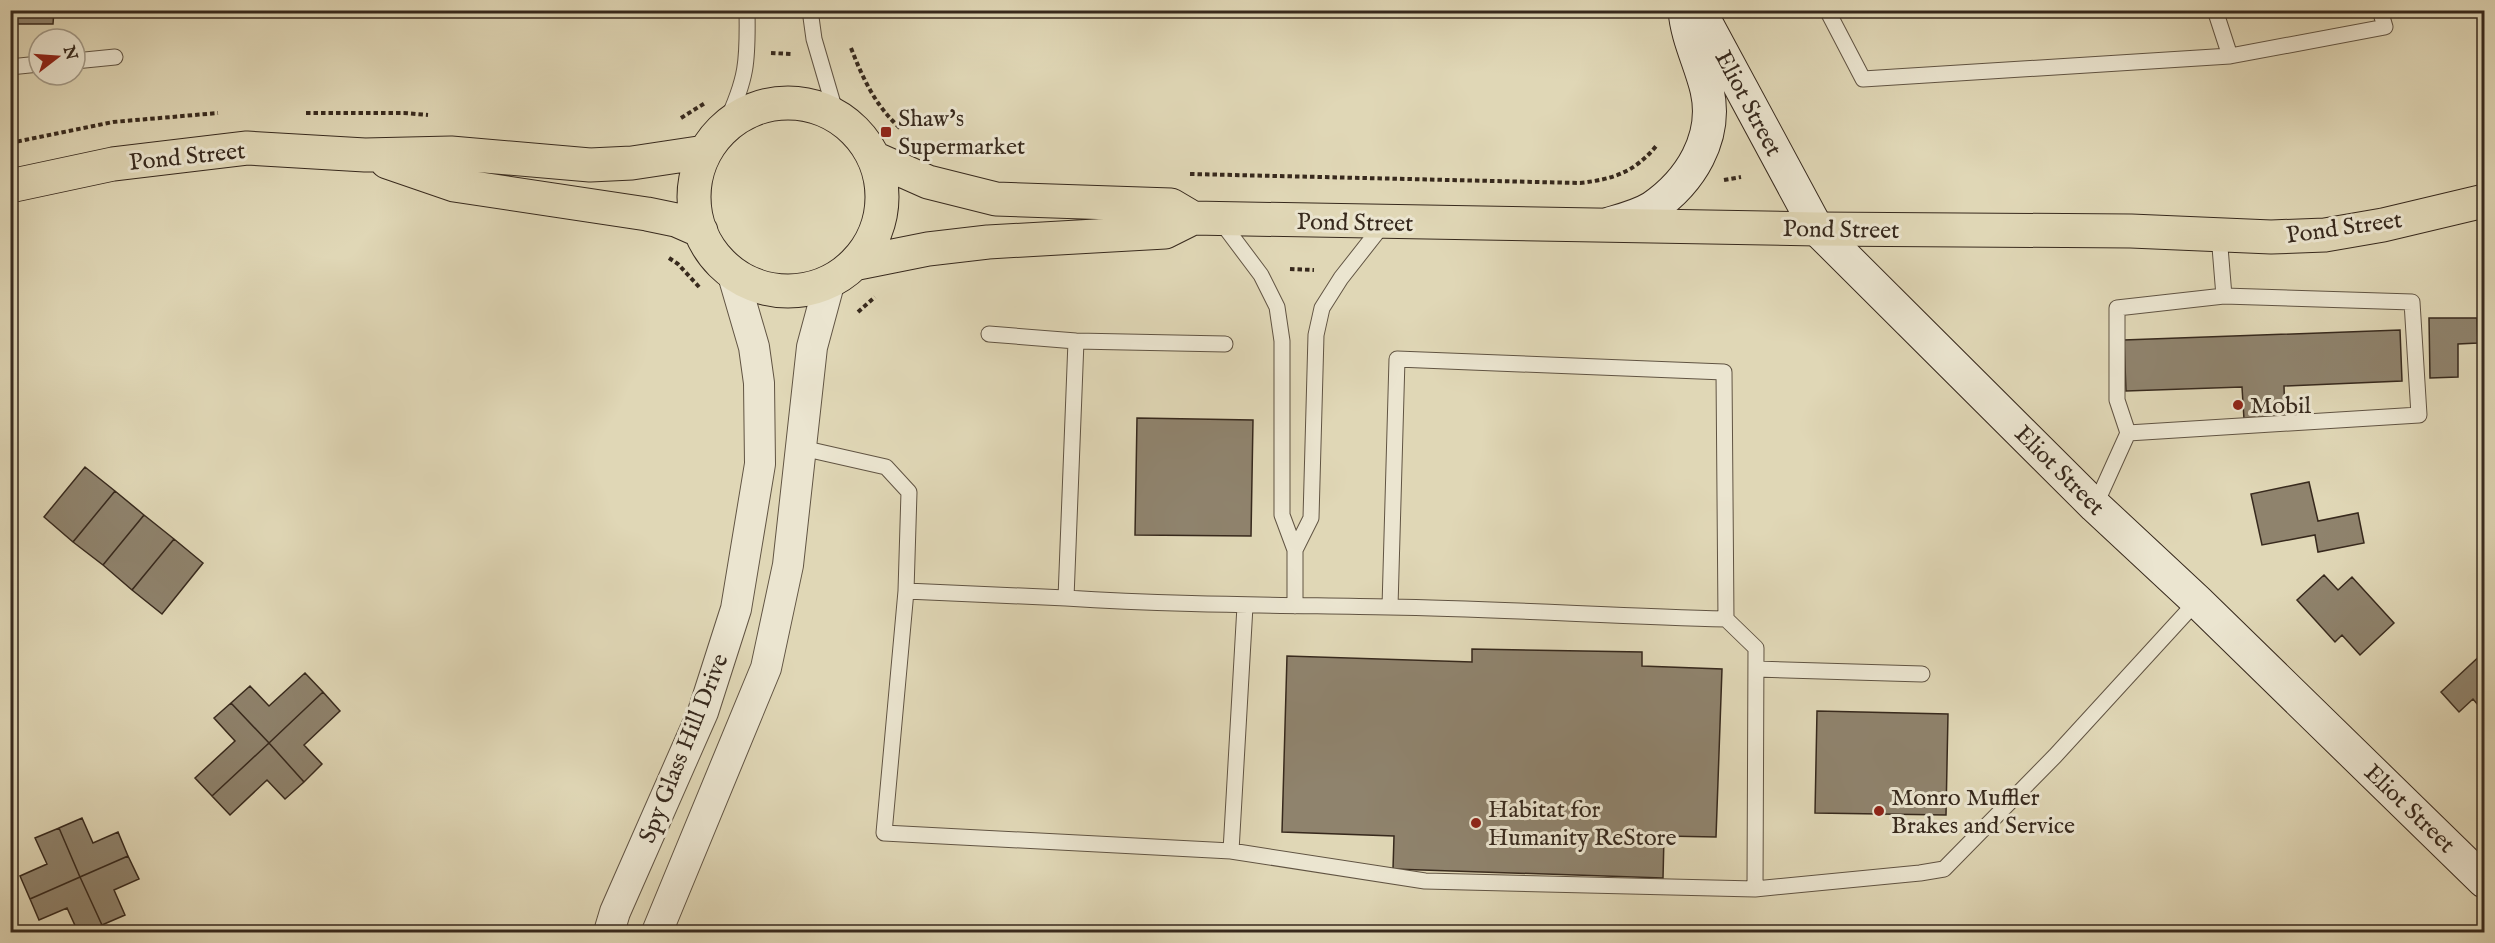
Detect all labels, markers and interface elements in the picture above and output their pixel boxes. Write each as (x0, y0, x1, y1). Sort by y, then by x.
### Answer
north arrow (27, 27, 87, 87)
text: N (58, 43, 81, 63)
street label: Eliot Street (1707, 45, 1788, 162)
place label: Shaw's Supermarket (898, 104, 1025, 163)
marker: Shaw's Supermarket (879, 125, 893, 139)
street label: Pond Street (127, 136, 247, 179)
street label: Pond Street (2284, 205, 2404, 252)
street label: Pond Street (1296, 207, 1414, 240)
street label: Pond Street (1782, 214, 1900, 247)
place label: Mobil (2250, 391, 2311, 422)
marker: Mobil (2231, 398, 2245, 412)
street label: Eliot Street (2007, 419, 2111, 523)
street label: Spy Glass Hill Drive (632, 649, 737, 848)
street label: Eliot Street (2357, 758, 2461, 860)
place label: Monro Muffler Brakes and Service (1891, 783, 2075, 842)
place label: Habitat for Humanity ReStore (1488, 795, 1676, 854)
marker: Monro Muffler Brakes and Service (1872, 804, 1886, 818)
marker: Habitat for Humanity ReStore (1469, 816, 1483, 830)

